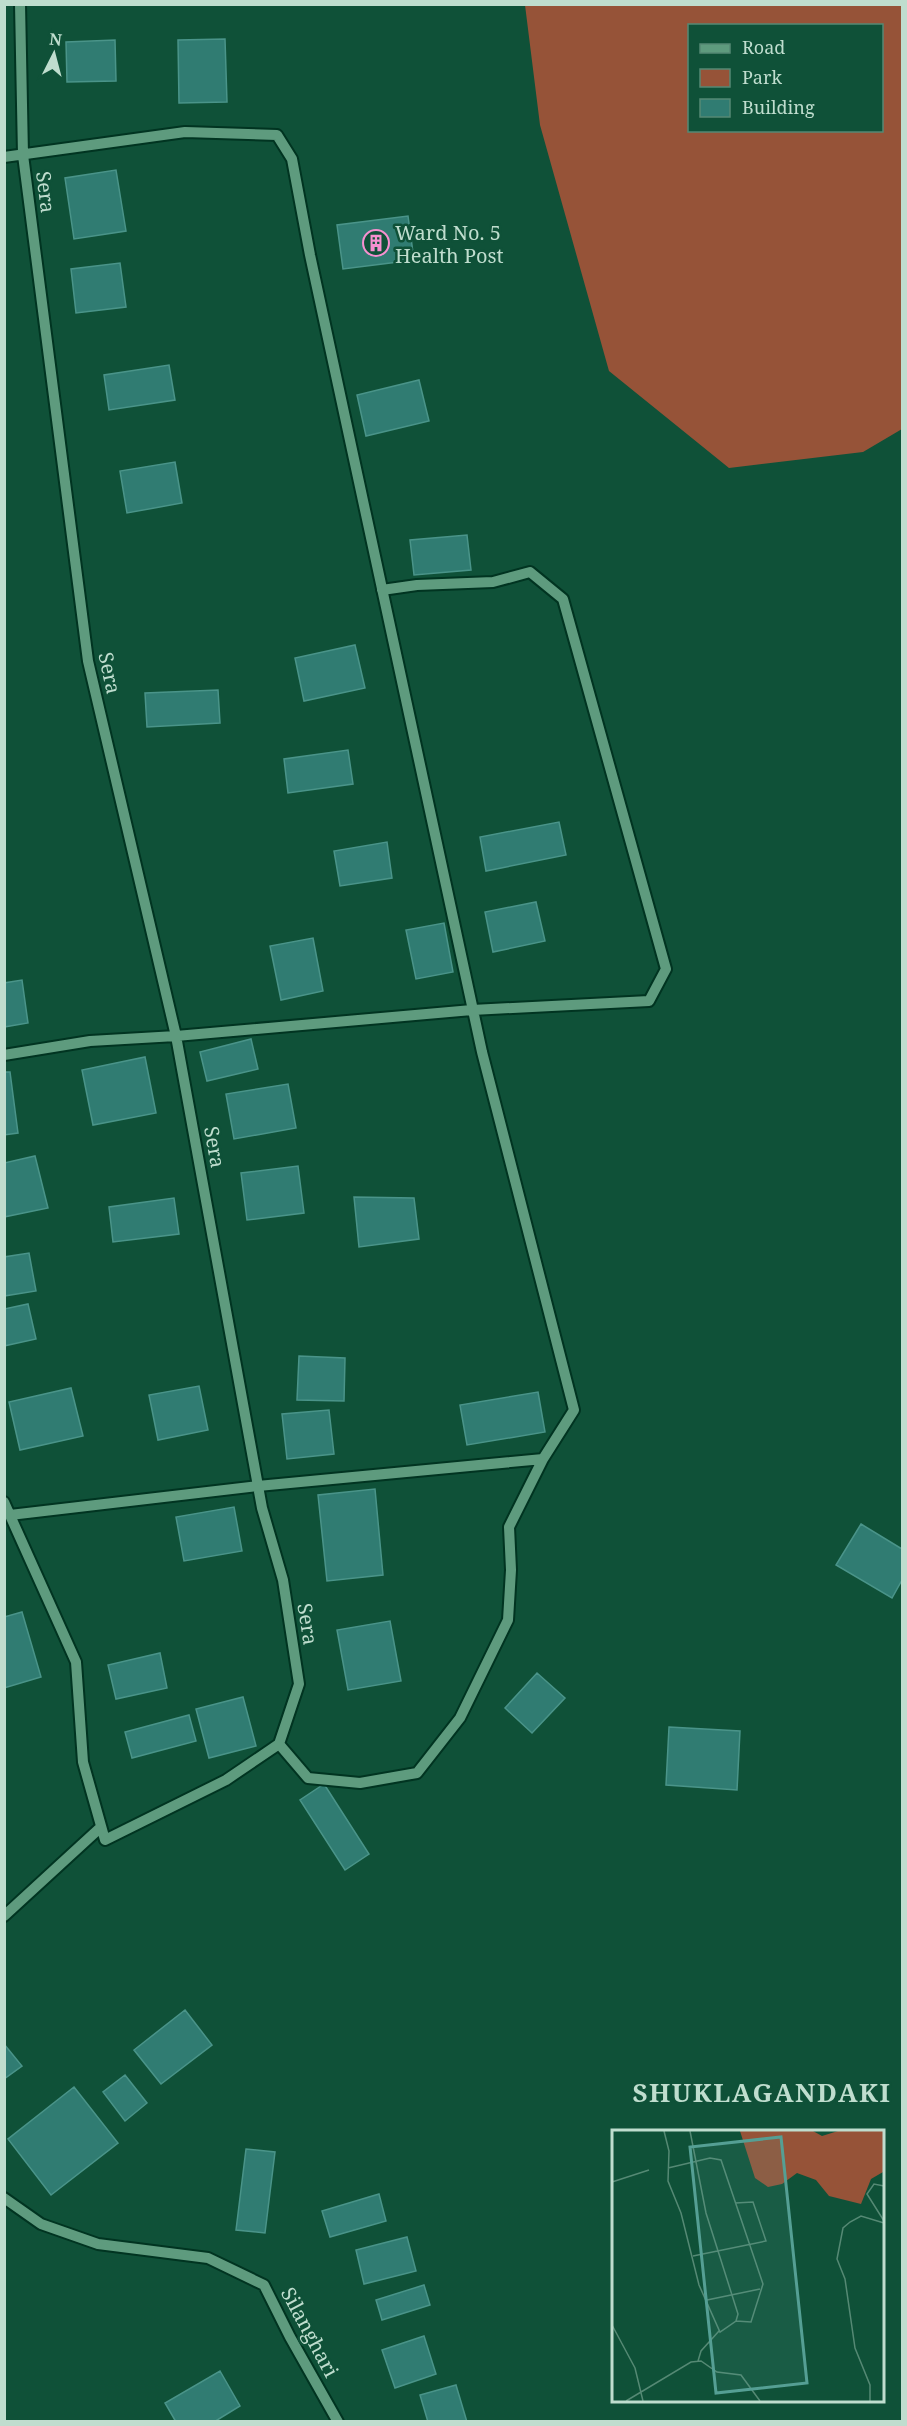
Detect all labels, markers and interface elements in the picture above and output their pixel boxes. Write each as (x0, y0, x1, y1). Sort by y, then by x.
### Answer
north arrow (24, 24, 84, 84)
legend (688, 24, 883, 132)
text: N (48, 27, 63, 51)
text: Road (742, 35, 785, 59)
text: Park (742, 65, 782, 89)
text: Building (742, 95, 815, 119)
street label: Sera (30, 170, 62, 214)
place label: Ward No. 5 Health Post (395, 219, 504, 269)
building icon: Ward No. 5 Health Post (361, 228, 391, 258)
street label: Sera (92, 650, 128, 696)
street label: Sera (198, 1124, 232, 1170)
street label: Sera (291, 1601, 325, 1647)
district label: SHUKLAGANDAKI (632, 2074, 892, 2110)
inset map (612, 2130, 883, 2402)
street label: Silanghari (275, 2282, 345, 2382)

